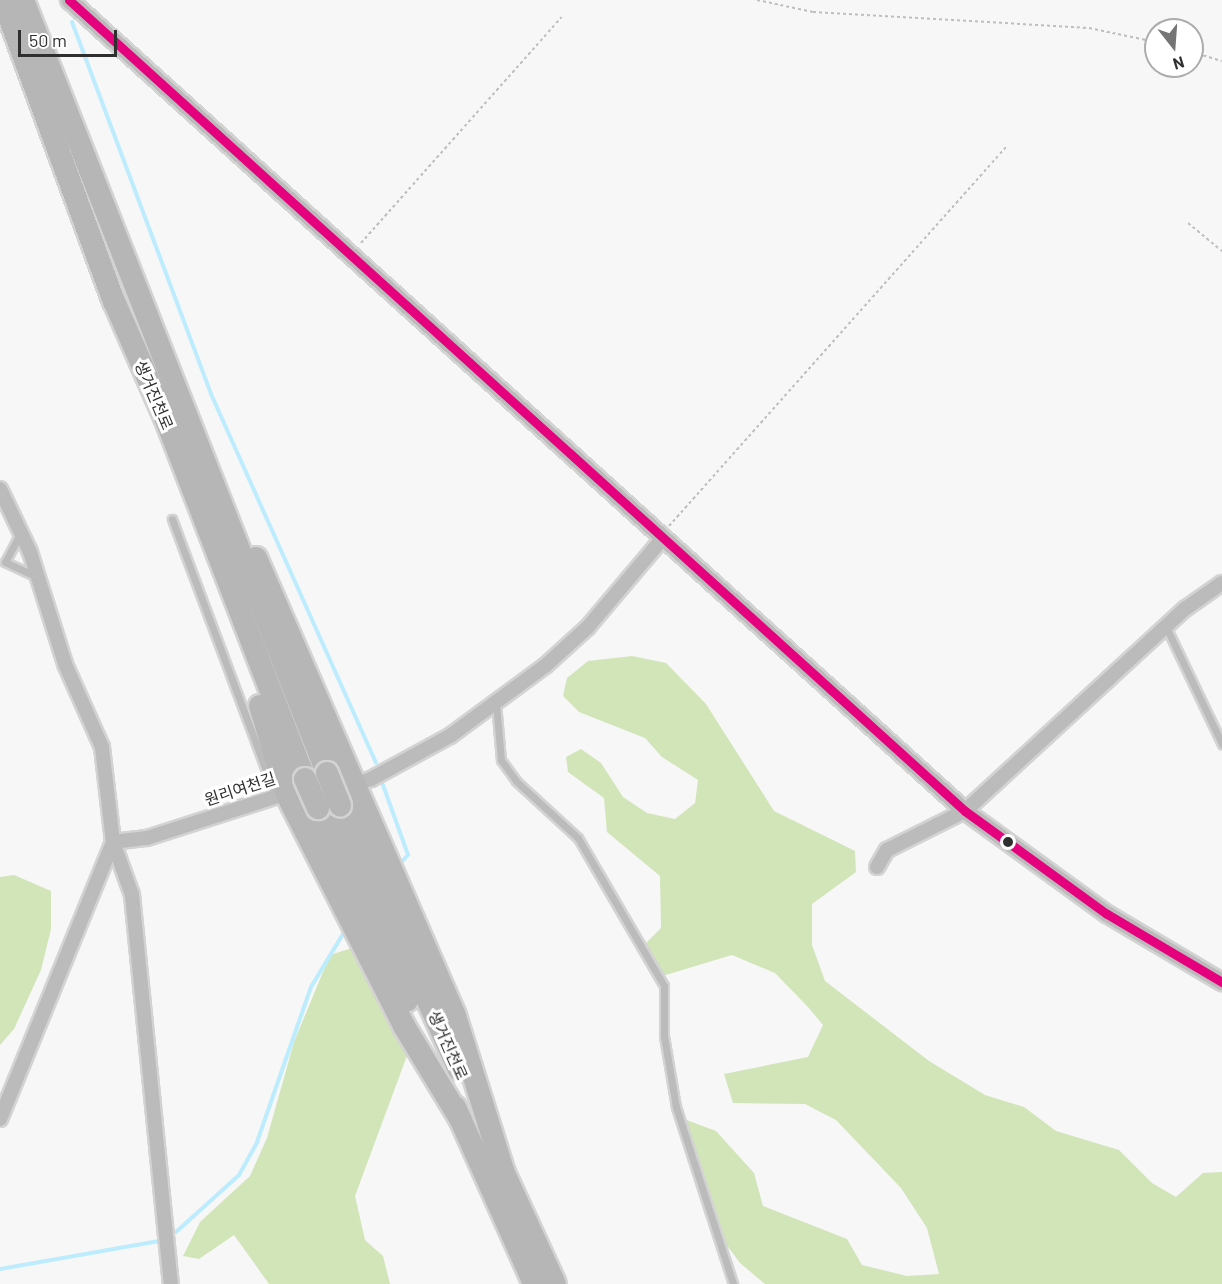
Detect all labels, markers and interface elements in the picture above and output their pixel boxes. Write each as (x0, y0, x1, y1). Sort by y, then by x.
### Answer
scale bar (21, 18, 120, 56)
north arrow (1144, 18, 1204, 78)
text: 50 m (29, 29, 67, 51)
text: N (1171, 53, 1187, 74)
street label: 생거진천로 (131, 357, 177, 433)
street label: 원리여천길 (202, 768, 278, 810)
unlabelled marker (1002, 836, 1014, 848)
street label: 생거진천로 (424, 1007, 472, 1083)

